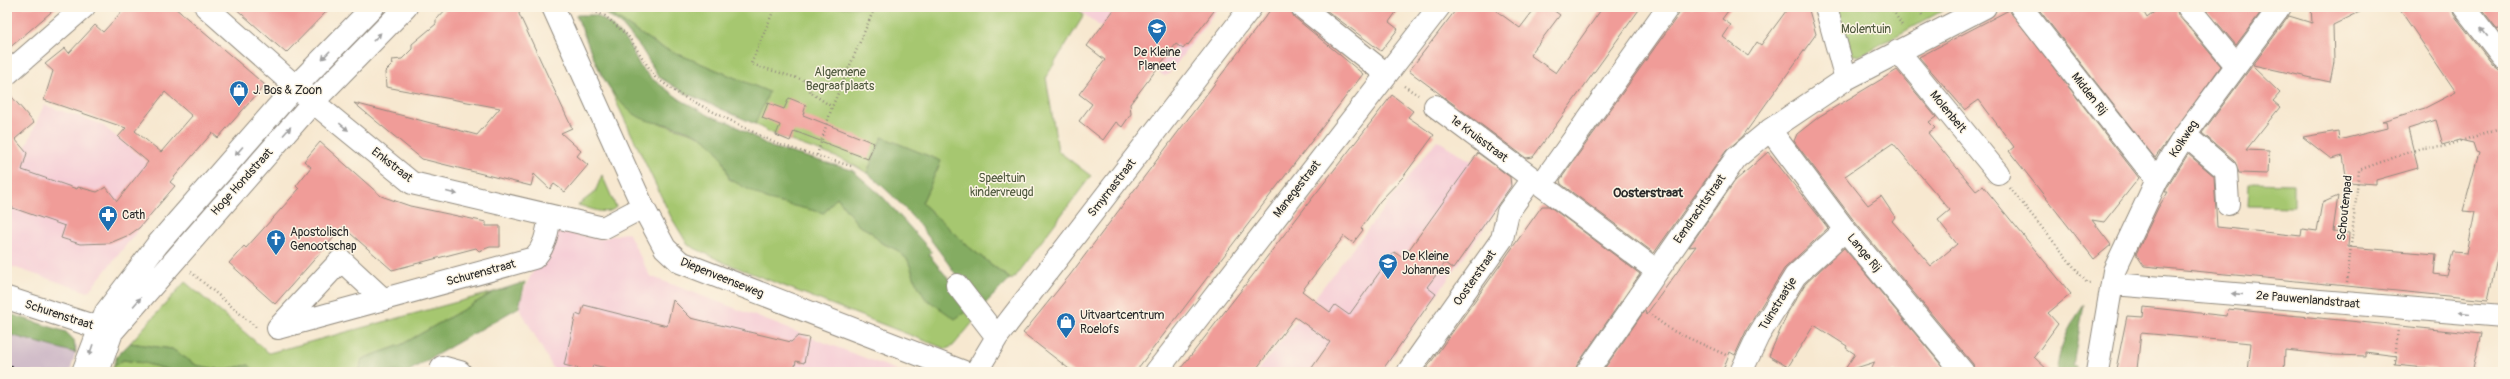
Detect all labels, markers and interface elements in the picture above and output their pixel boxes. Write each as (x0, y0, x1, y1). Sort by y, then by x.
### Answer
school or university icon: De Kleine Planeet (1146, 17, 1168, 45)
park label: Molentuin (1841, 22, 1891, 37)
one-way arrow (2480, 27, 2488, 37)
one-way arrow (372, 32, 382, 42)
place label: De Kleine Planeet (1134, 45, 1180, 74)
one-way arrow (321, 50, 331, 60)
park label: Algemene Begraafplaats (806, 65, 875, 94)
street label: Midden Rij (2068, 70, 2110, 118)
shop icon: J. Bos & Zoon (228, 79, 250, 107)
place label: J. Bos & Zoon (253, 83, 322, 98)
street label: Molenbelt (1926, 88, 1970, 136)
street label: 1e Kruisstraat (1447, 112, 1511, 166)
street label: Kolkweg (2166, 117, 2202, 161)
one-way arrow (338, 122, 349, 131)
one-way arrow (283, 126, 292, 136)
street label: Enkstraat (368, 144, 416, 186)
street label: Hoge Hondstraat (208, 145, 276, 219)
one-way arrow (235, 147, 244, 156)
street label: Smyrnastraat (1085, 156, 1139, 220)
street label: Manegestraat (1270, 157, 1324, 221)
park label: Speeltuin kindervreugd (970, 171, 1034, 200)
street label: Eendrachtstraat (1671, 171, 1730, 247)
street label: Schoutenpad (2334, 174, 2356, 241)
district label: Oosterstraat (1613, 185, 1684, 201)
one-way arrow (446, 190, 459, 196)
pharmacy icon: Cath (97, 204, 119, 232)
place label: Cath (122, 208, 145, 223)
place label: Apostolisch Genootschap (290, 225, 357, 254)
church icon: Apostolisch Genootschap (265, 228, 287, 256)
street label: Lange Rij (1844, 231, 1884, 275)
street label: Oosterstraat (1450, 247, 1500, 309)
place label: De Kleine Johannes (1402, 249, 1451, 278)
school or university icon: De Kleine Johannes (1377, 252, 1399, 280)
street label: Diepenveenseweg (678, 254, 766, 302)
street label: Schurenstraat (445, 257, 517, 289)
street label: Tuinstraatje (1756, 275, 1800, 333)
street label: 2e Pauwenlandstraat (2255, 288, 2361, 312)
one-way arrow (2231, 291, 2243, 298)
street label: Schurenstraat (23, 297, 95, 333)
one-way arrow (133, 297, 142, 308)
place label: Uitvaartcentrum Roelofs (1080, 308, 1165, 337)
one-way arrow (2458, 309, 2470, 316)
shop icon: Uitvaartcentrum Roelofs (1055, 311, 1077, 339)
one-way arrow (88, 344, 94, 356)

